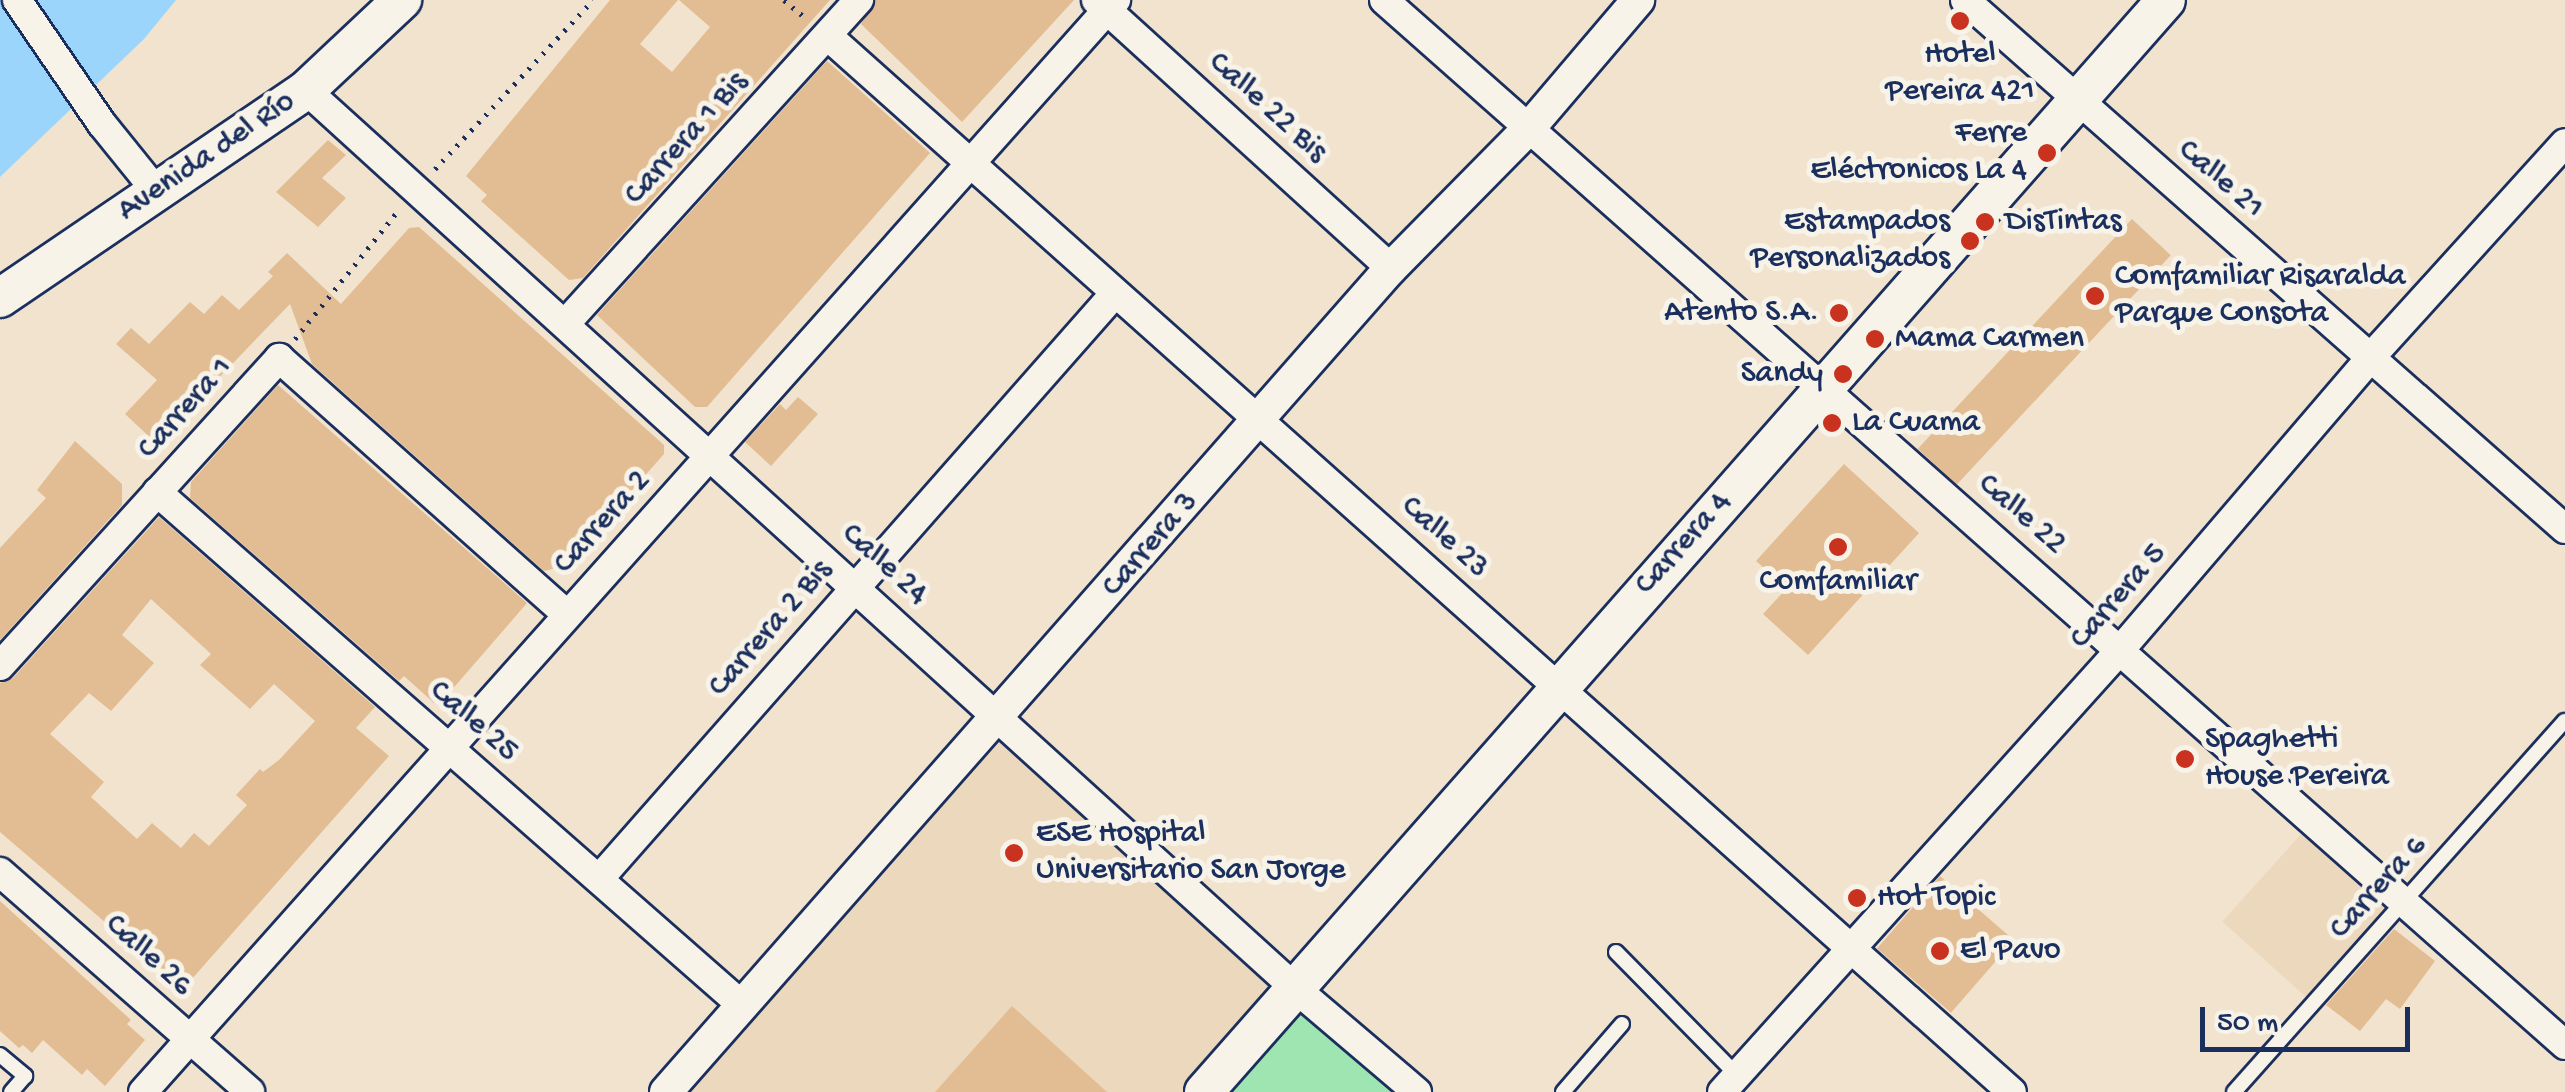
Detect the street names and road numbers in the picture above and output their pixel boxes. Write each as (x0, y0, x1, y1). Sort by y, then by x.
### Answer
street label: Calle 22 Bis (1199, 44, 1335, 172)
street label: Carrera 1 Bis (617, 64, 757, 214)
street label: Avenida del Río (111, 84, 303, 230)
street label: Calle 21 (2169, 132, 2271, 228)
street label: Carrera 1 (130, 350, 242, 468)
street label: Carrera 2 (546, 463, 660, 583)
street label: Calle 22 (1969, 466, 2073, 564)
street label: Carrera 3 (1095, 484, 1207, 606)
street label: Carrera 4 (1628, 484, 1740, 604)
street label: Calle 23 (1392, 488, 1496, 588)
street label: Calle 24 (832, 516, 936, 614)
street label: Carrera 5 (2063, 536, 2175, 658)
street label: Carrera 2 Bis (701, 553, 841, 705)
street label: Calle 25 (420, 673, 526, 771)
street label: Carrera 6 (2322, 828, 2436, 948)
street label: Calle 26 (96, 907, 200, 1005)

